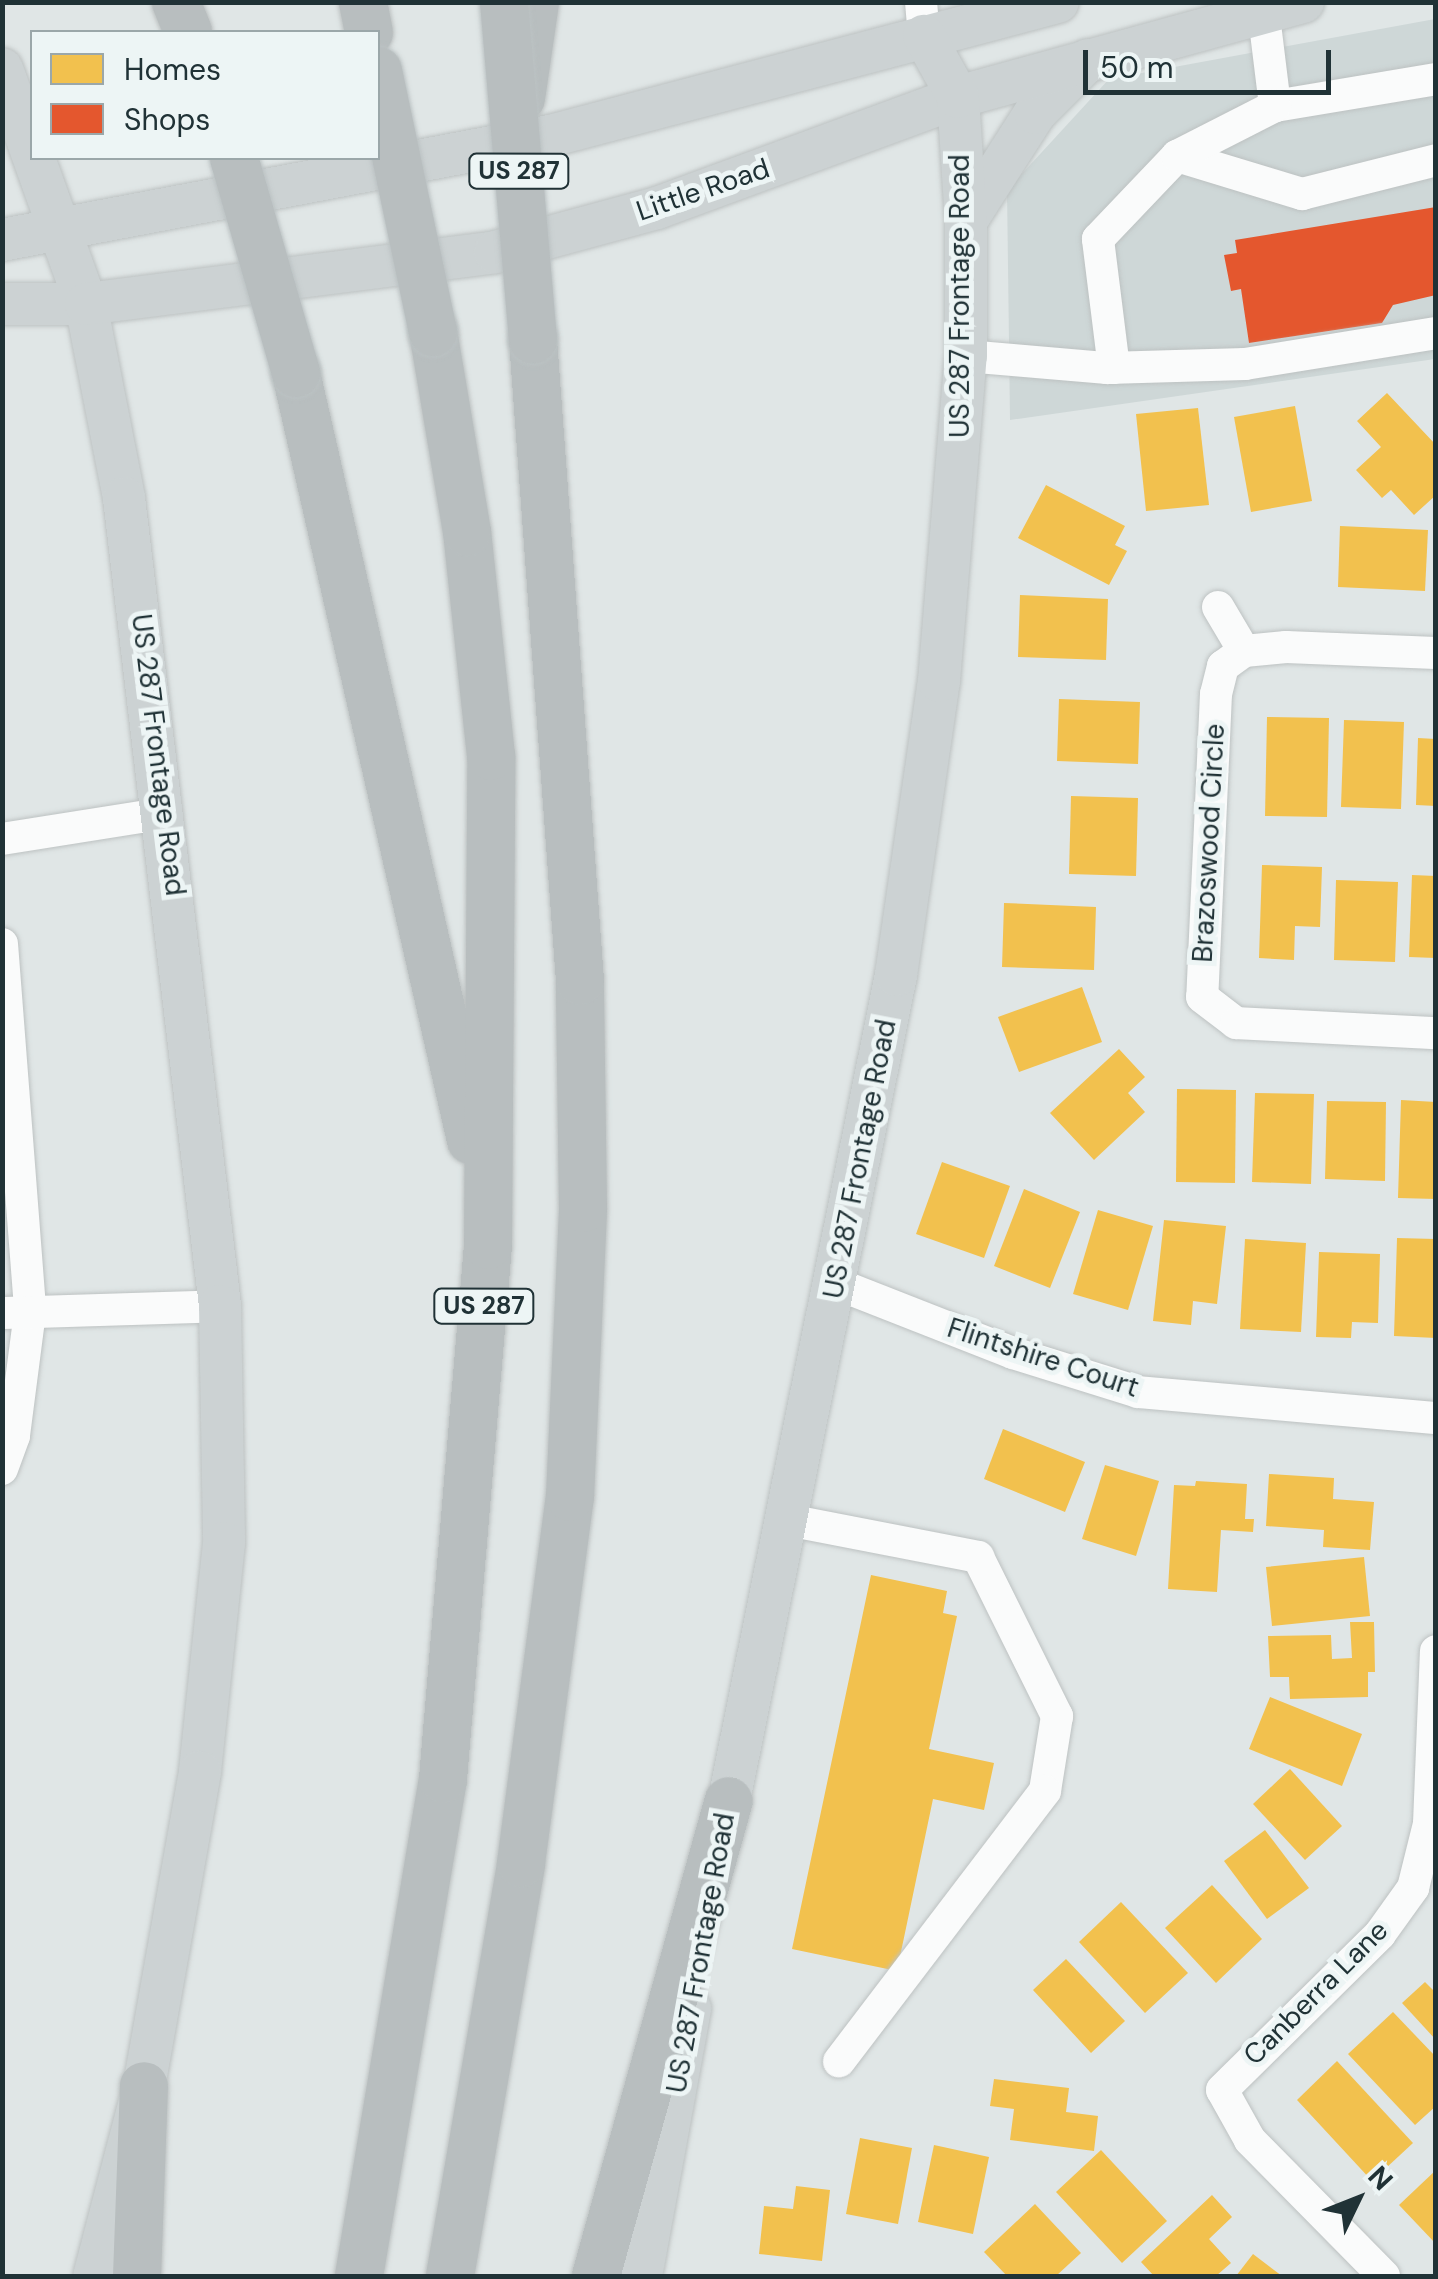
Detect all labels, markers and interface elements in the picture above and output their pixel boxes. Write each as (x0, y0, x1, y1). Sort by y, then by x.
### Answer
legend (30, 30, 380, 160)
scale bar (1088, 30, 1336, 92)
text: 50 m (1100, 48, 1174, 87)
text: Homes (124, 50, 221, 89)
text: Shops (124, 100, 210, 139)
road number: US 287 (466, 151, 572, 191)
street label: Little Road (632, 152, 774, 228)
street label: US 287 Frontage Road (943, 154, 977, 438)
street label: US 287 Frontage Road (124, 612, 192, 898)
street label: Brazoswood Circle (1186, 723, 1232, 963)
street label: US 287 Frontage Road (816, 1017, 904, 1301)
road number: US 287 (432, 1286, 536, 1326)
street label: Flintshire Court (943, 1311, 1143, 1405)
street label: US 287 Frontage Road (660, 1810, 742, 2096)
street label: Canberra Lane (1237, 1914, 1395, 2072)
north arrow (1308, 2149, 1408, 2249)
text: N (1360, 2158, 1401, 2198)

